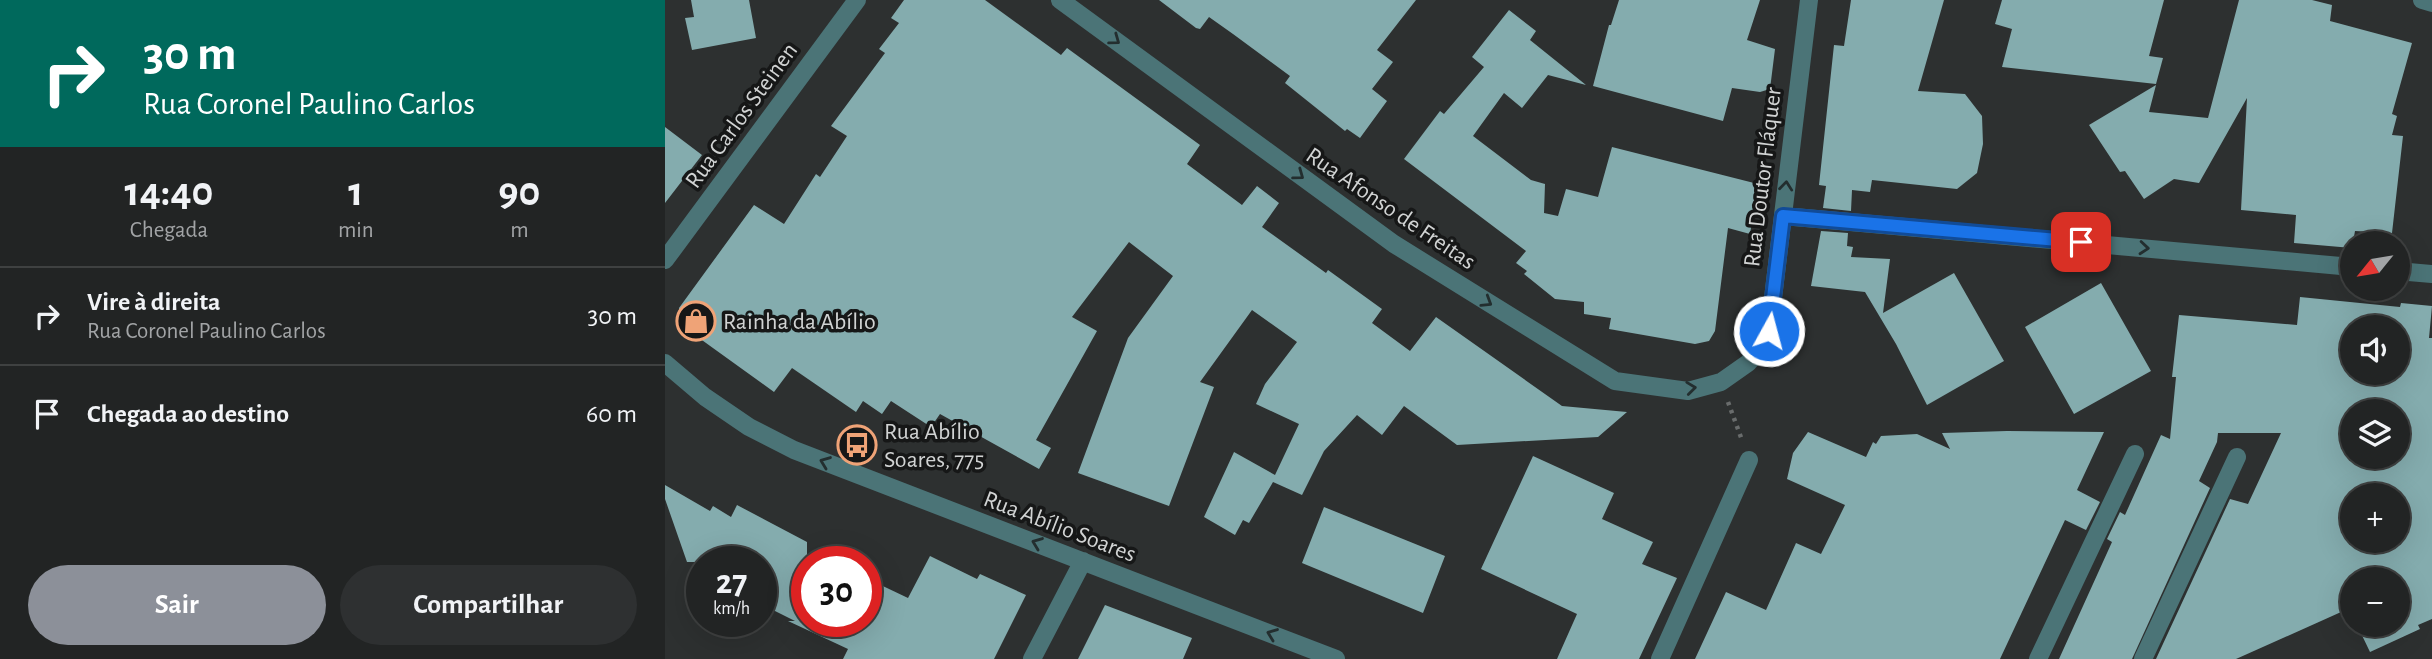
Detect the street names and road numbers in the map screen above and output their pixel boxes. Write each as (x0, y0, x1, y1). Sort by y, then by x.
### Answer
street label: Rua Carlos Steinen (681, 38, 802, 193)
street label: Rua Doutor Fláquer (1740, 86, 1786, 268)
street label: Rua Afonso de Freitas (1301, 143, 1479, 274)
street label: Rua Abílio Soares (980, 487, 1139, 567)

